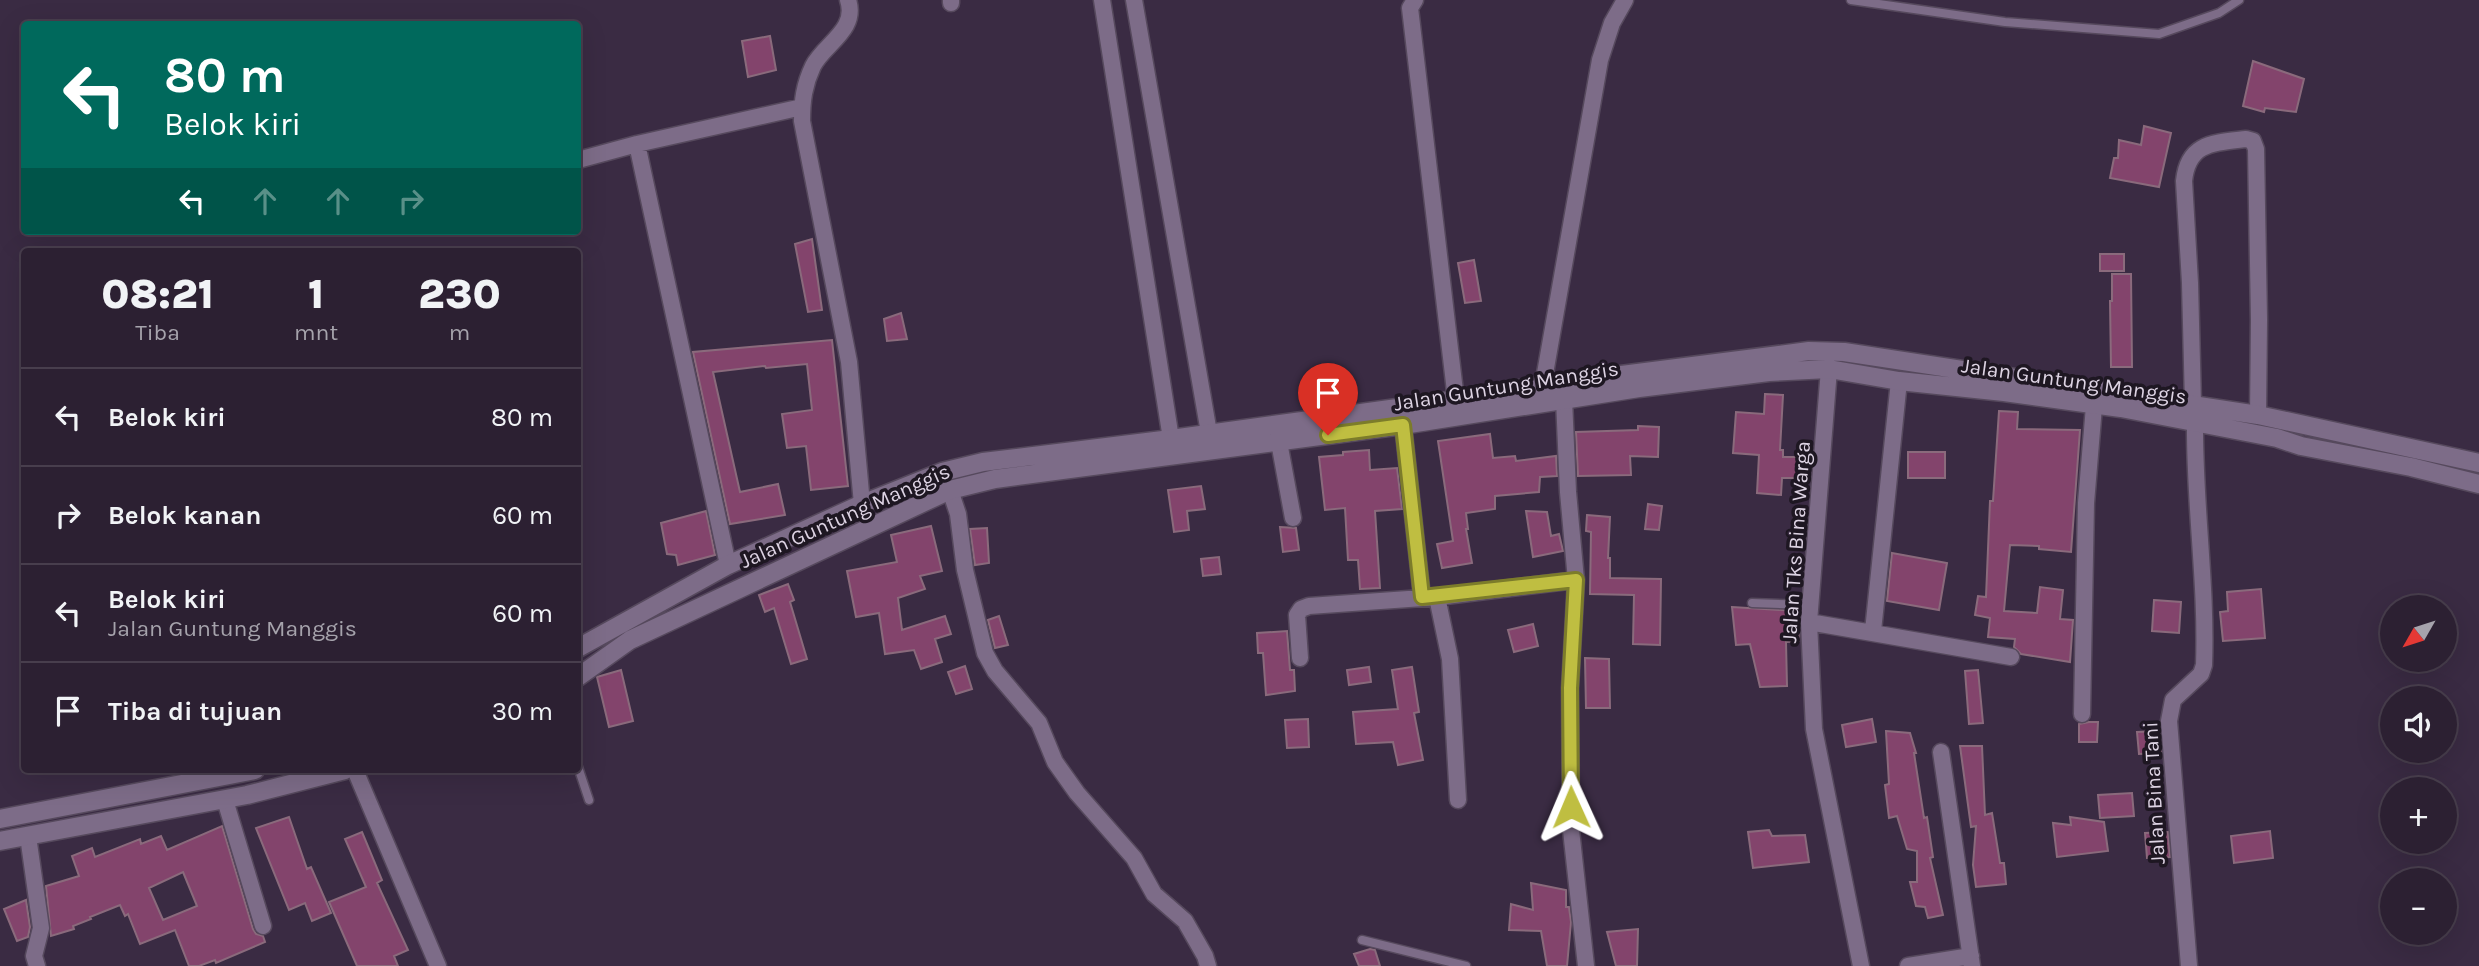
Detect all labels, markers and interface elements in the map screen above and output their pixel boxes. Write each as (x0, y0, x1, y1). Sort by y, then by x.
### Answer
text: 80 m (164, 47, 286, 104)
icon: left (49, 49, 140, 140)
text: Belok kiri (164, 106, 301, 143)
icon: left (173, 182, 211, 220)
icon: ahead (246, 182, 284, 220)
icon: ahead (319, 182, 357, 220)
icon: right (392, 182, 430, 220)
text: 08:21 (101, 269, 214, 319)
text: 1 (308, 269, 324, 319)
text: 230 (418, 269, 501, 319)
text: Tiba (135, 319, 180, 346)
text: mnt (294, 319, 338, 346)
text: m (449, 319, 470, 346)
street label: Jalan Guntung Manggis (1960, 353, 2188, 409)
street label: Jalan Guntung Manggis (1392, 356, 1620, 416)
pin (1298, 363, 1358, 435)
icon: arrive (1309, 374, 1347, 412)
icon: left (49, 398, 87, 436)
text: Belok kiri (108, 402, 226, 433)
text: 80 m (491, 402, 553, 433)
street label: Jalan Tks Bina Warga (1777, 440, 1815, 644)
street label: Jalan Guntung Manggis (736, 459, 954, 573)
icon: right (49, 496, 87, 534)
text: Belok kanan (108, 500, 261, 531)
text: 60 m (492, 500, 553, 531)
text: Belok kiri (108, 584, 226, 615)
icon: left (49, 594, 87, 632)
north arrow (2380, 595, 2457, 672)
map controls (2380, 595, 2457, 945)
text: 60 m (492, 598, 553, 629)
text: Jalan Guntung Manggis (108, 615, 357, 642)
button: sound (2380, 686, 2457, 763)
icon: arrive (49, 692, 87, 730)
text: Tiba di tujuan (108, 696, 282, 727)
text: 30 m (492, 696, 553, 727)
street label: Jalan Bina Tani (2138, 721, 2170, 865)
position arrow (1534, 770, 1608, 844)
button: + (2380, 777, 2457, 854)
button: − (2380, 868, 2457, 945)

